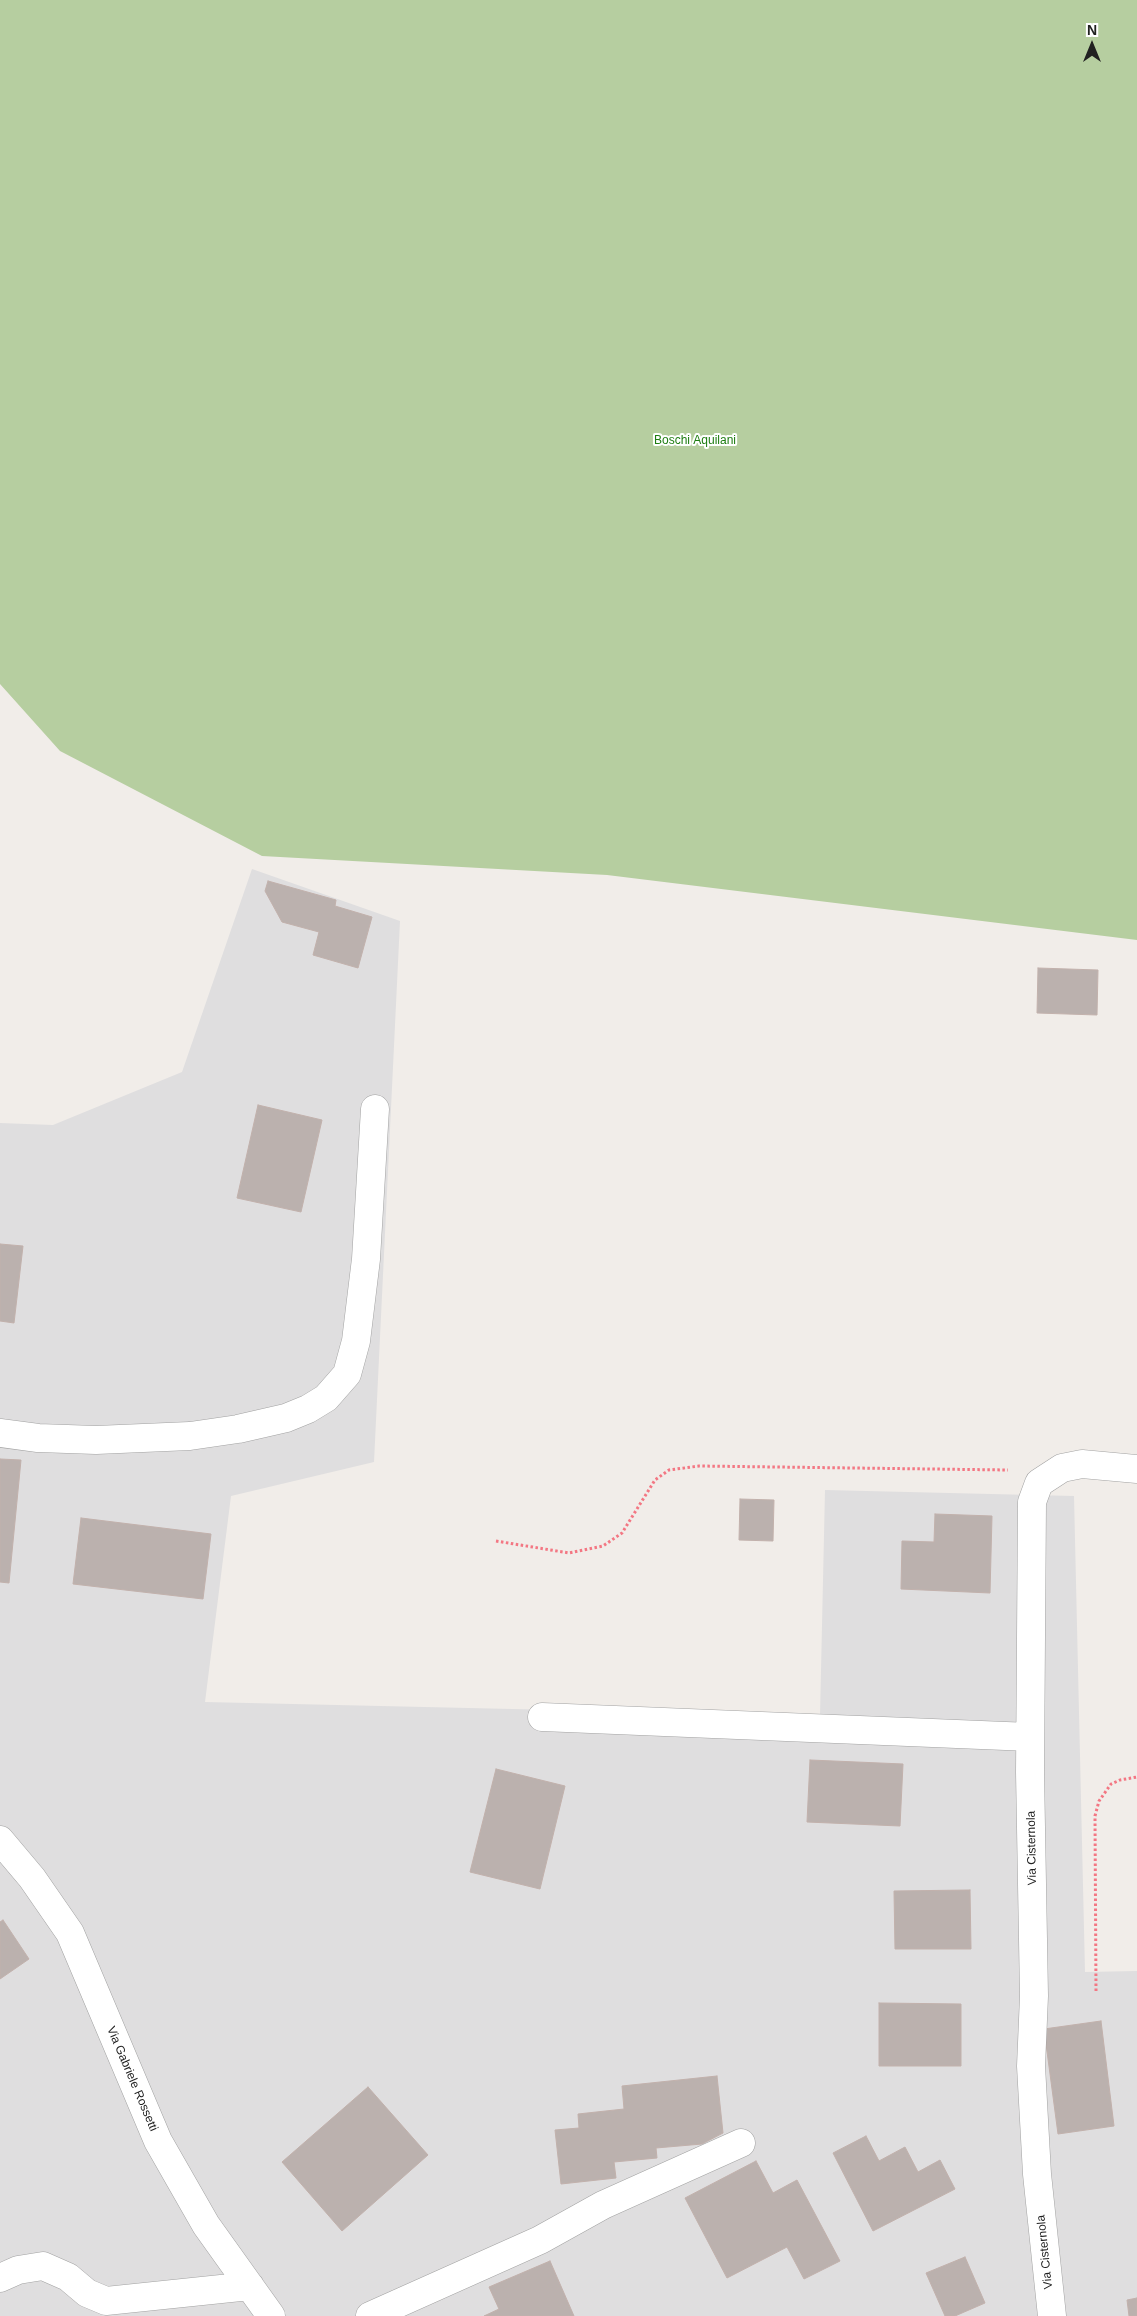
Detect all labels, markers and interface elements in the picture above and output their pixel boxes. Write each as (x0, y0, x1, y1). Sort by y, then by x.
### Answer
north arrow (1067, 20, 1117, 70)
text: N (1087, 22, 1097, 38)
park label: Boschi Aquilani (654, 434, 736, 448)
street label: Via Cisternola (1024, 1811, 1040, 1885)
street label: Via Gabriele Rossetti (103, 2024, 161, 2134)
street label: Via Cisternola (1034, 2214, 1056, 2290)

